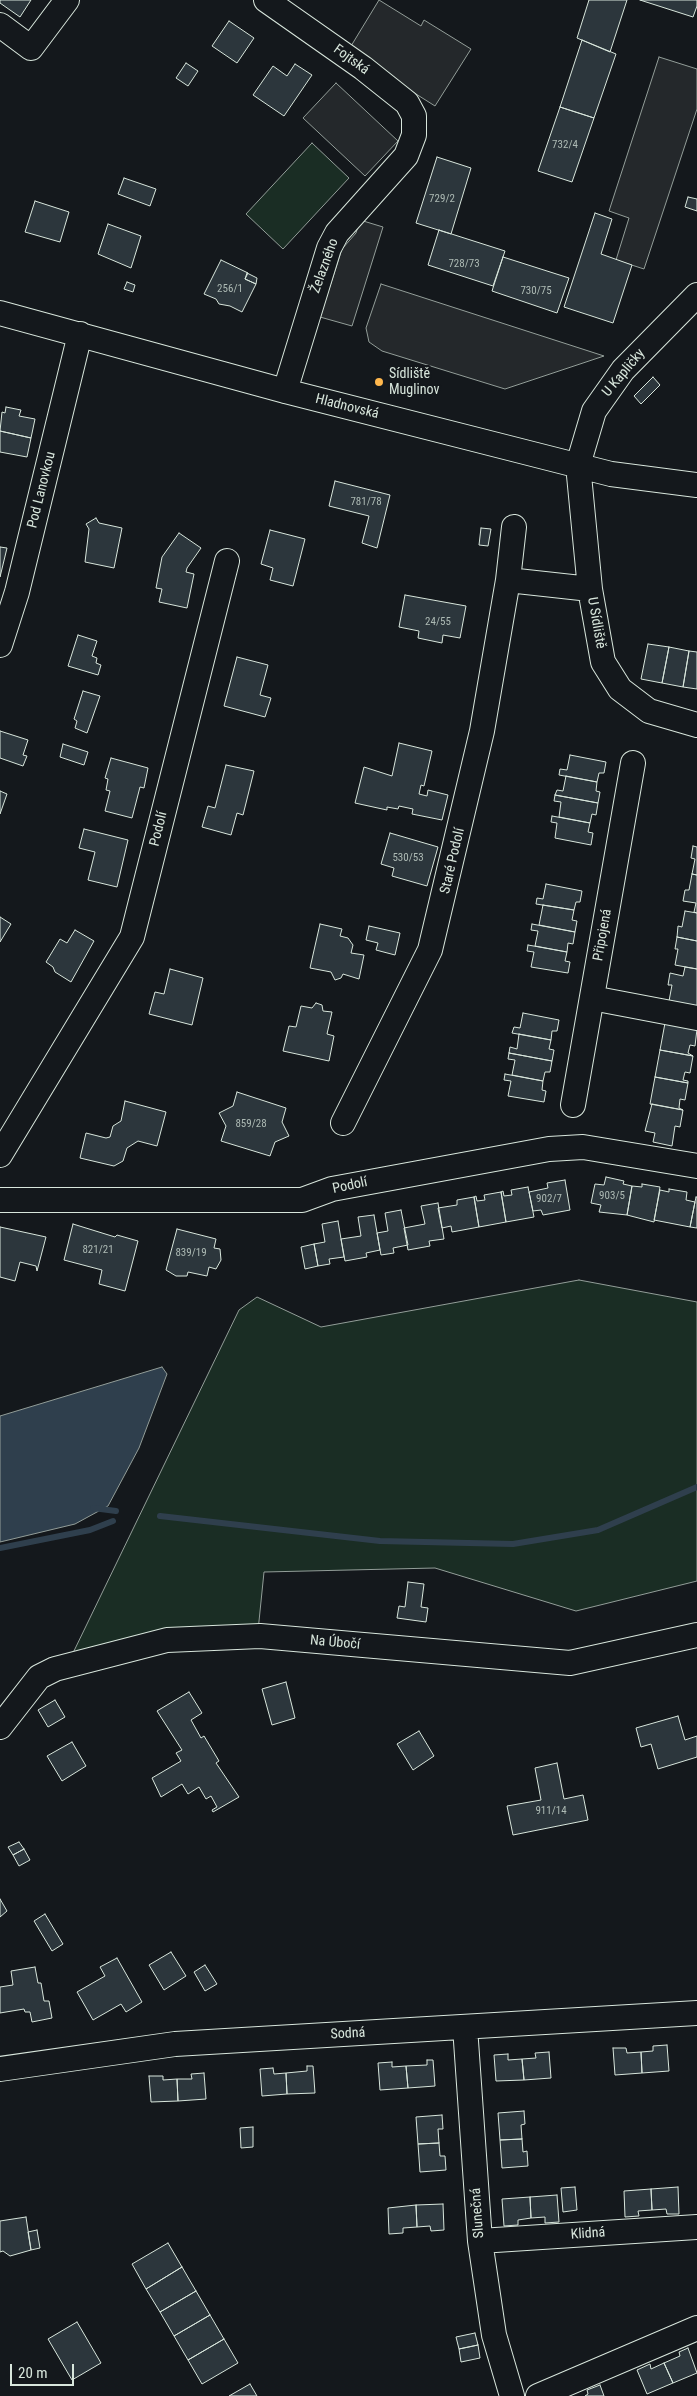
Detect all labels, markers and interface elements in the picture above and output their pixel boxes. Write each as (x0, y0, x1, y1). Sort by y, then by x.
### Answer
street label: Fojtská (330, 41, 372, 79)
house number: 732/4 (552, 138, 578, 152)
house number: 729/2 (429, 192, 455, 206)
street label: Želazného (307, 236, 343, 296)
house number: 728/73 (448, 257, 480, 271)
house number: 256/1 (217, 282, 243, 296)
house number: 730/75 (520, 284, 552, 298)
street label: U Kapličky (599, 346, 649, 400)
place label: Sídliště Muglinov (389, 366, 439, 398)
marker: Sídliště Muglinov (373, 376, 385, 388)
street label: Hladnovská (314, 391, 380, 423)
street label: Pod Lanovkou (24, 450, 60, 530)
house number: 781/78 (350, 495, 382, 509)
street label: U Sídliště (583, 596, 609, 650)
house number: 24/55 (425, 615, 451, 629)
street label: Podolí (147, 810, 171, 848)
street label: Staré Podolí (437, 826, 469, 896)
house number: 530/53 (392, 851, 424, 865)
street label: Připojená (590, 908, 616, 962)
house number: 859/28 (235, 1117, 267, 1131)
street label: Podolí (331, 1174, 369, 1198)
house number: 903/5 (599, 1189, 625, 1203)
house number: 902/7 (536, 1192, 562, 1206)
house number: 821/21 (82, 1243, 114, 1257)
house number: 839/19 (175, 1246, 207, 1260)
street label: Na Úbočí (309, 1632, 361, 1654)
house number: 911/14 (535, 1804, 567, 1818)
street label: Sodná (330, 2025, 366, 2043)
street label: Slunečná (468, 2187, 488, 2239)
street label: Klidná (570, 2224, 606, 2244)
scale bar (12, 2354, 76, 2386)
text: 20 m (18, 2364, 48, 2382)

